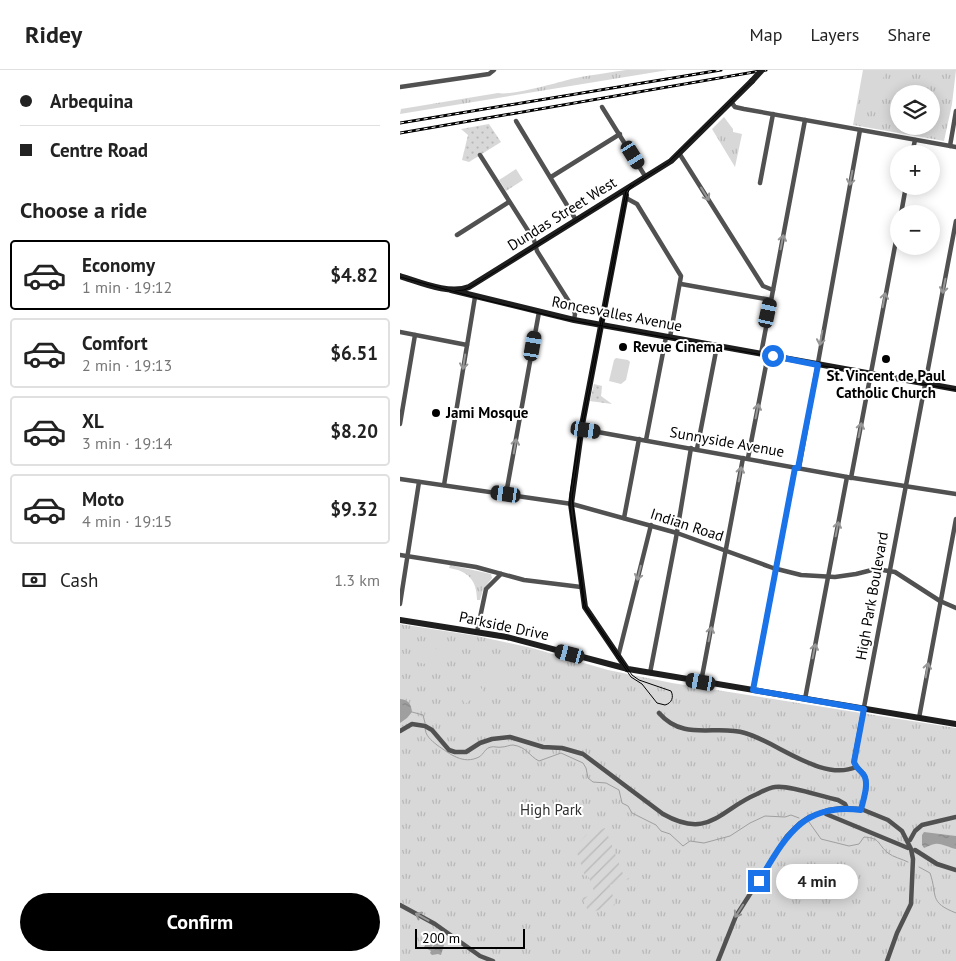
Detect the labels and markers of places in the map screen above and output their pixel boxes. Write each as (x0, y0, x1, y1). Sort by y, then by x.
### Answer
place label: Revue Cinema (633, 337, 723, 356)
marker: Revue Cinema (617, 341, 629, 353)
marker: St. Vincent de Paul Catholic Church (880, 353, 892, 365)
place label: St. Vincent de Paul Catholic Church (826, 366, 946, 402)
place label: Jami Mosque (445, 403, 529, 422)
marker: Jami Mosque (430, 407, 442, 419)

